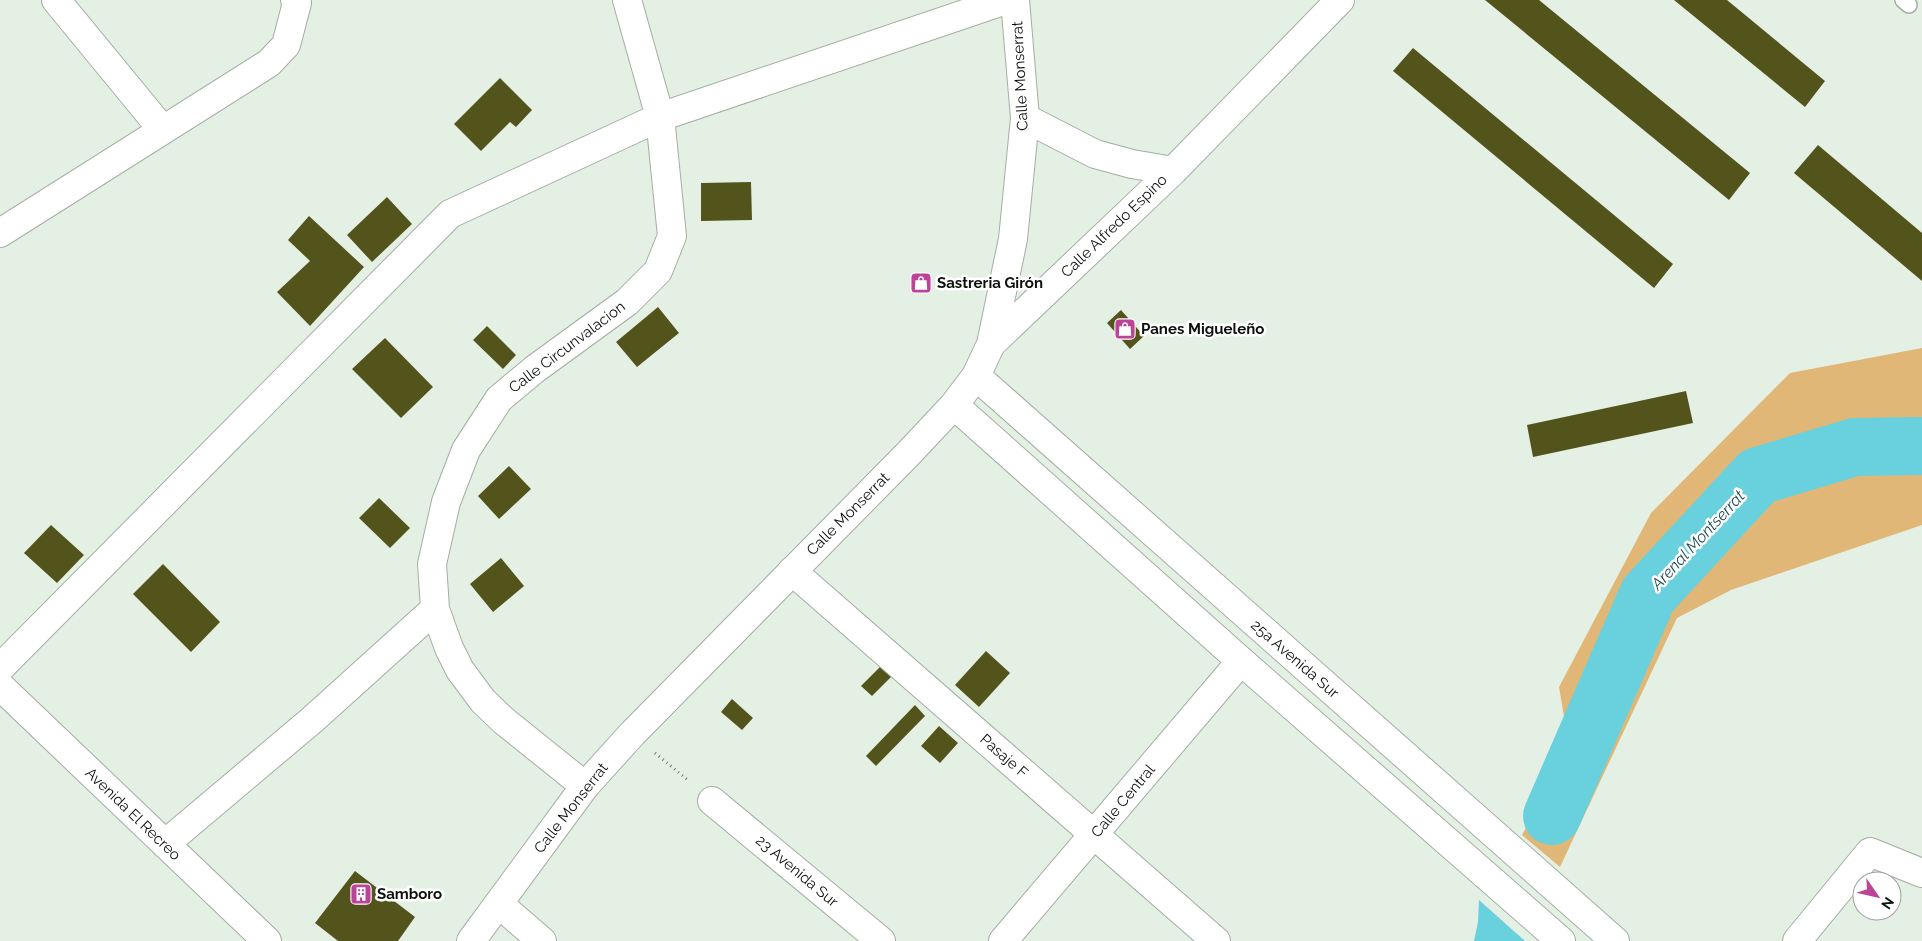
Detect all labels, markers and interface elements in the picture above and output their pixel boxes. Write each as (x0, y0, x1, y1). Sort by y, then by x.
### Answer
street label: Calle Monserrat (1008, 21, 1032, 131)
street label: Calle Alfredo Espino (1057, 171, 1171, 281)
shop icon: Sastreria Girón (909, 271, 933, 295)
place label: Sastreria Girón (937, 274, 1043, 292)
street label: Calle Circunvalacion (505, 297, 629, 397)
shop icon: Panes Migueleño (1113, 317, 1137, 341)
place label: Panes Migueleño (1141, 320, 1264, 338)
street label: Calle Monserrat (803, 469, 893, 559)
water label: Arenal Montserrat (1647, 486, 1749, 594)
street label: 25a Avenida Sur (1247, 616, 1343, 702)
street label: Pasaje F (976, 730, 1032, 782)
street label: Calle Monserrat (530, 759, 612, 857)
street label: Calle Central (1087, 760, 1159, 841)
street label: Avenida El Recreo (82, 764, 184, 864)
street label: 23 Avenida Sur (752, 831, 842, 911)
north arrow (1852, 871, 1902, 921)
building icon: Samboro (349, 882, 373, 906)
place label: Samboro (377, 885, 442, 903)
text: N (1878, 894, 1897, 912)

